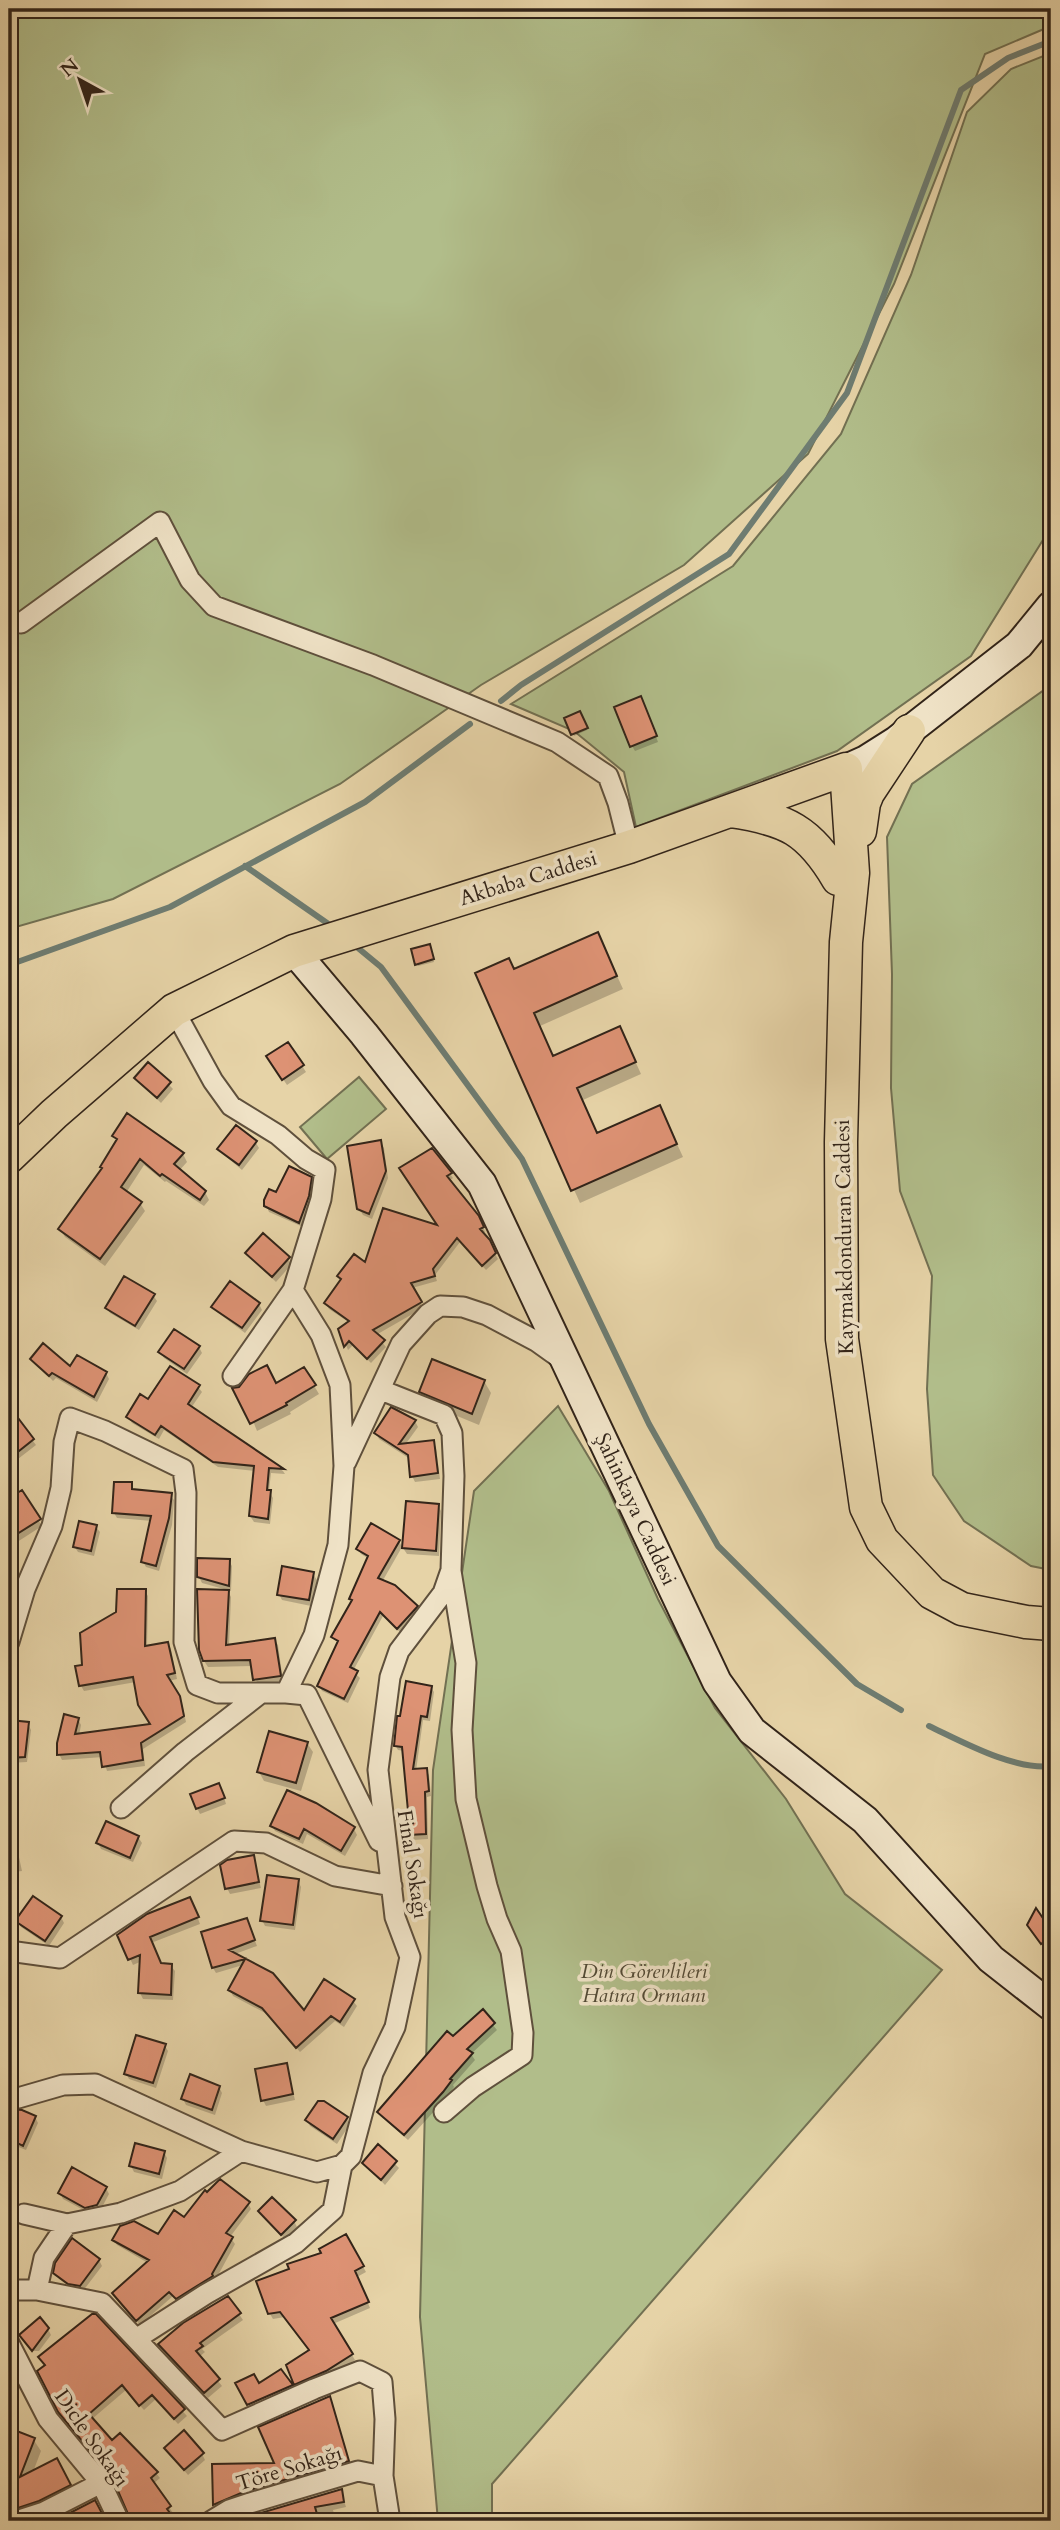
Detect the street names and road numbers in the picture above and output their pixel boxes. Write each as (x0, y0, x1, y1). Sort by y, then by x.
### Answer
street label: Akbaba Caddesi (456, 844, 601, 913)
street label: Kaymakdonduran Caddesi (828, 1119, 861, 1355)
street label: Şahinkaya Caddesi (588, 1428, 684, 1590)
street label: Final Sokağı (390, 1808, 435, 1921)
street label: Dicle Sokağı (47, 2384, 136, 2493)
street label: Töre Sokağı (233, 2439, 346, 2498)

